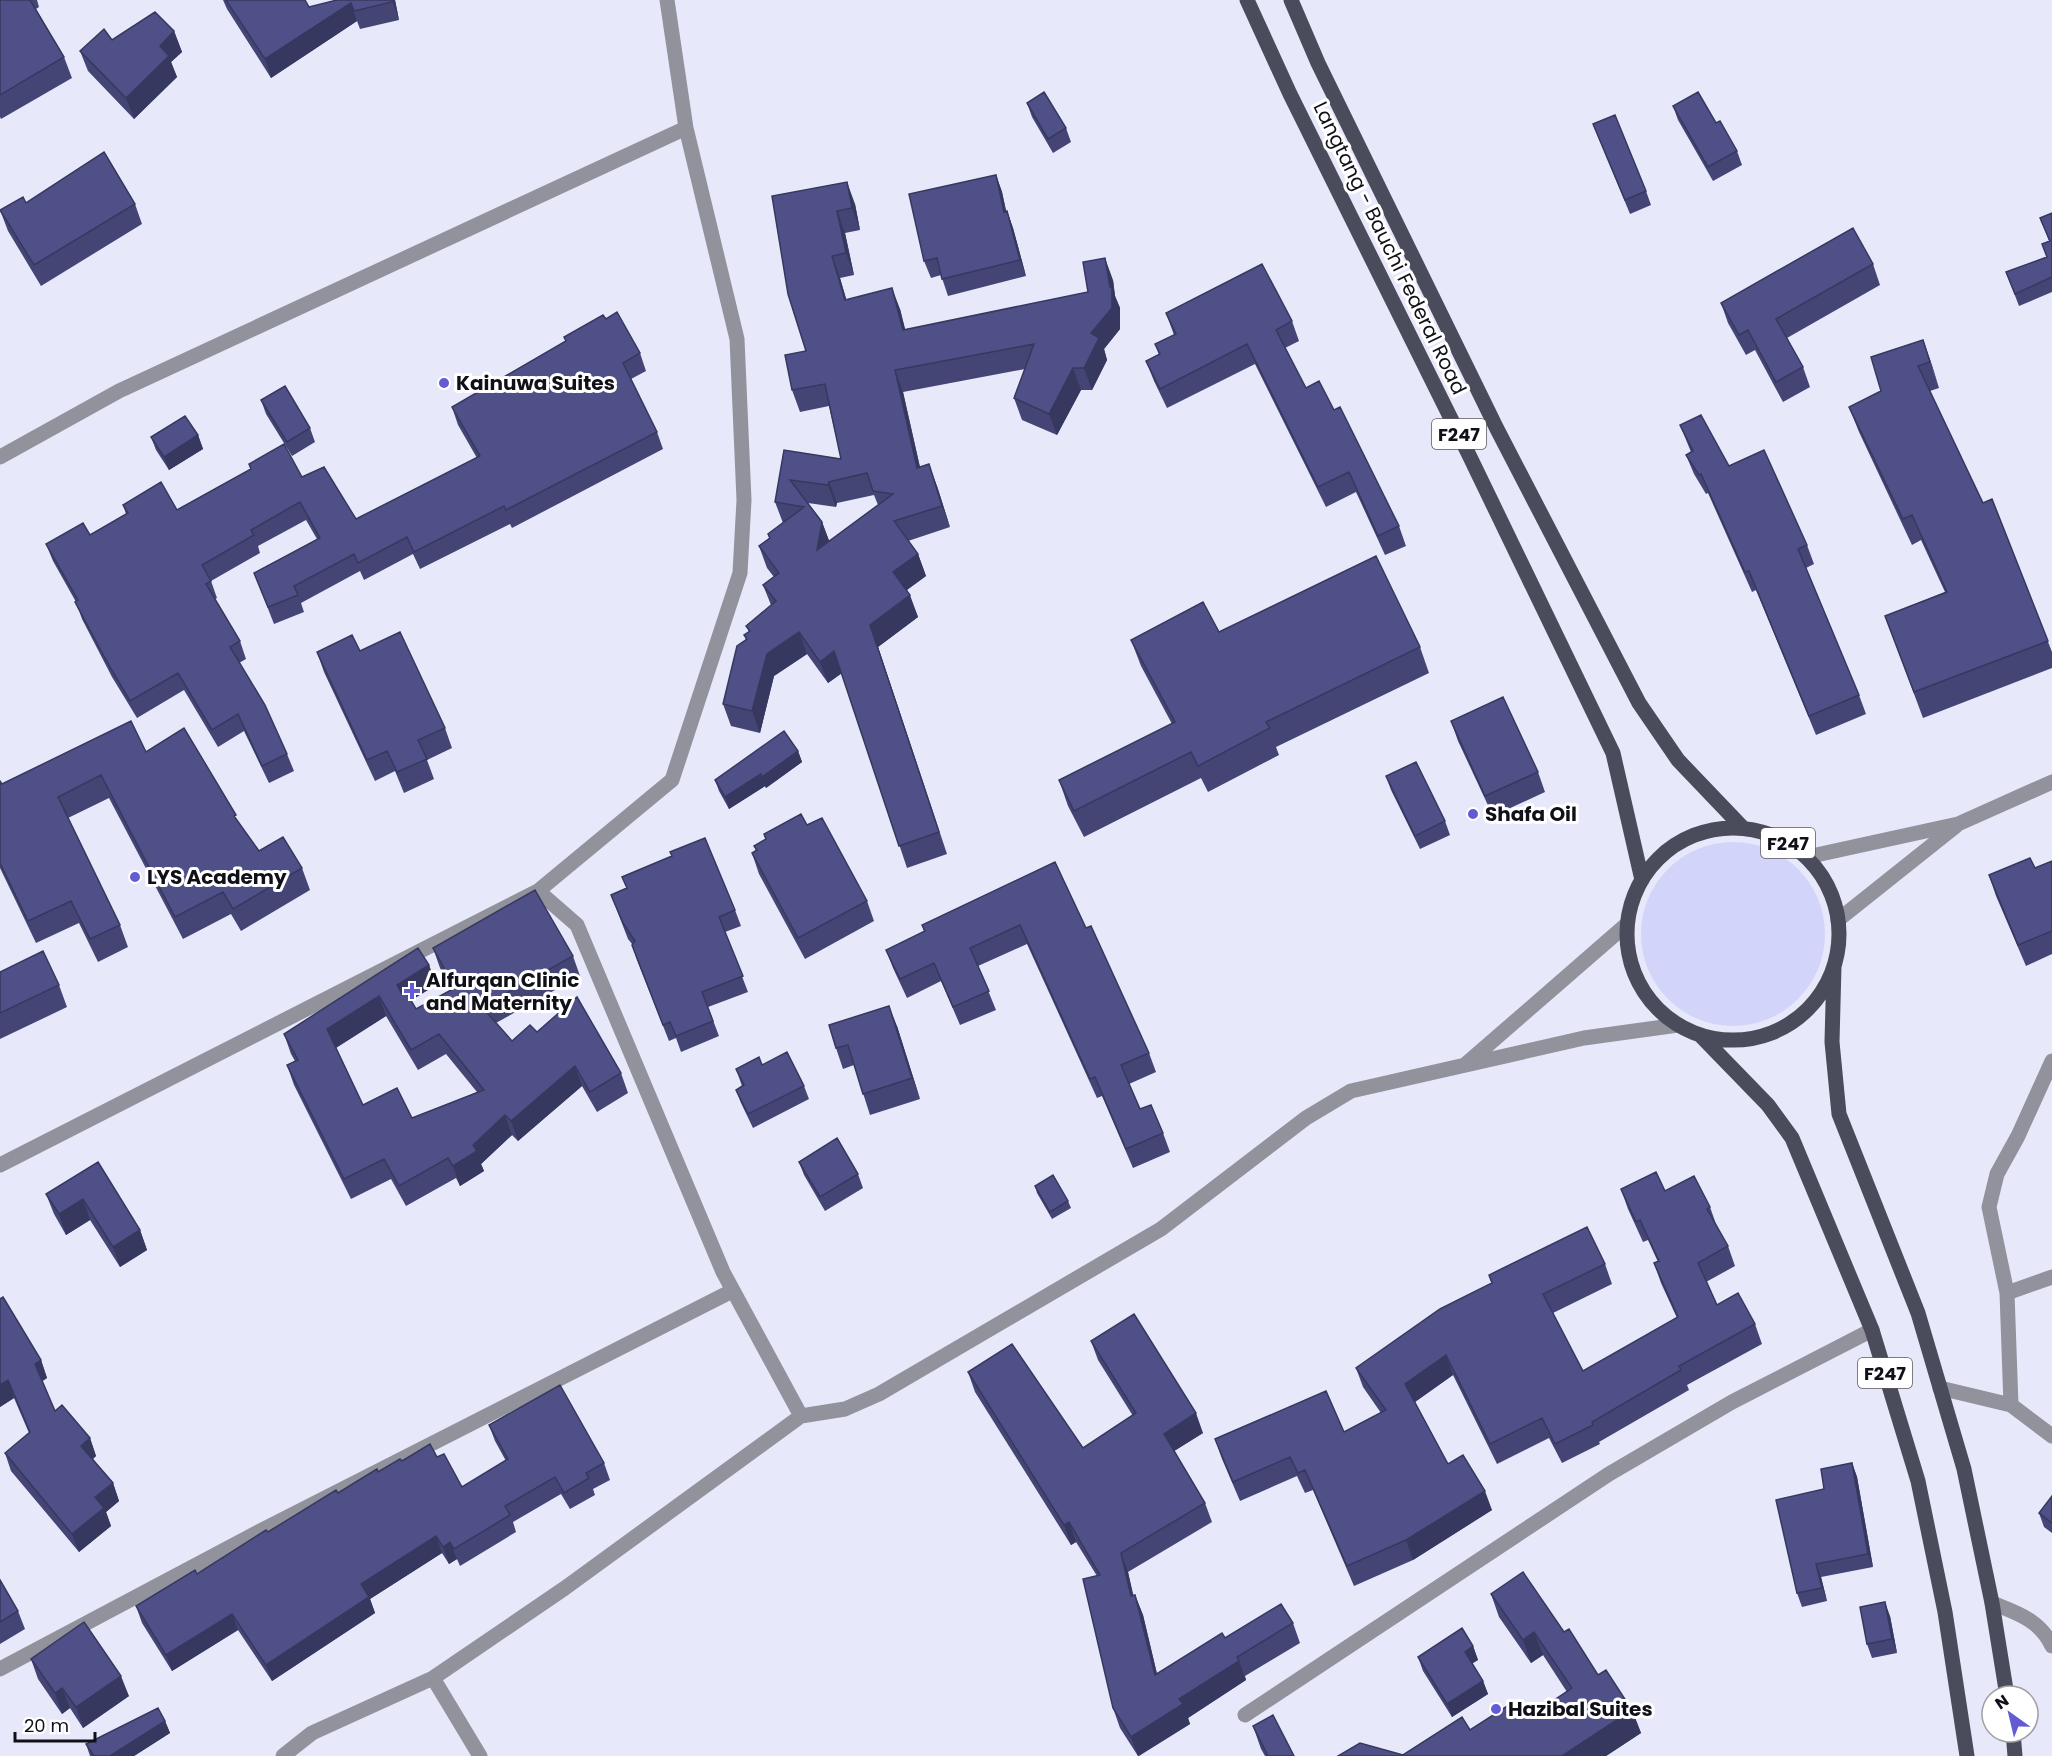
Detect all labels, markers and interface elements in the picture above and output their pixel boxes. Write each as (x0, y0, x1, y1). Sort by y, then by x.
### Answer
street label: Langtang - Bauchi Federal Road (1307, 97, 1473, 399)
place label: Kainuwa Suites (456, 369, 615, 397)
marker: Kainuwa Suites (437, 376, 451, 390)
road number: F247 (1432, 419, 1486, 449)
place label: Shafa Oil (1485, 800, 1577, 828)
marker: Shafa Oil (1466, 807, 1480, 821)
road number: F247 (1761, 828, 1815, 858)
place label: LYS Academy (147, 863, 287, 891)
marker: LYS Academy (128, 870, 142, 884)
place label: Alfurqan Clinic and Maternity (426, 966, 579, 1017)
marker: Alfurqan Clinic and Maternity (403, 982, 421, 1000)
road number: F247 (1858, 1358, 1912, 1388)
north arrow (1980, 1684, 2040, 1744)
text: N (1990, 1689, 2013, 1715)
place label: Hazibal Suites (1508, 1695, 1653, 1723)
marker: Hazibal Suites (1489, 1702, 1503, 1716)
scale bar (15, 1705, 94, 1743)
text: 20 m (24, 1713, 69, 1738)

